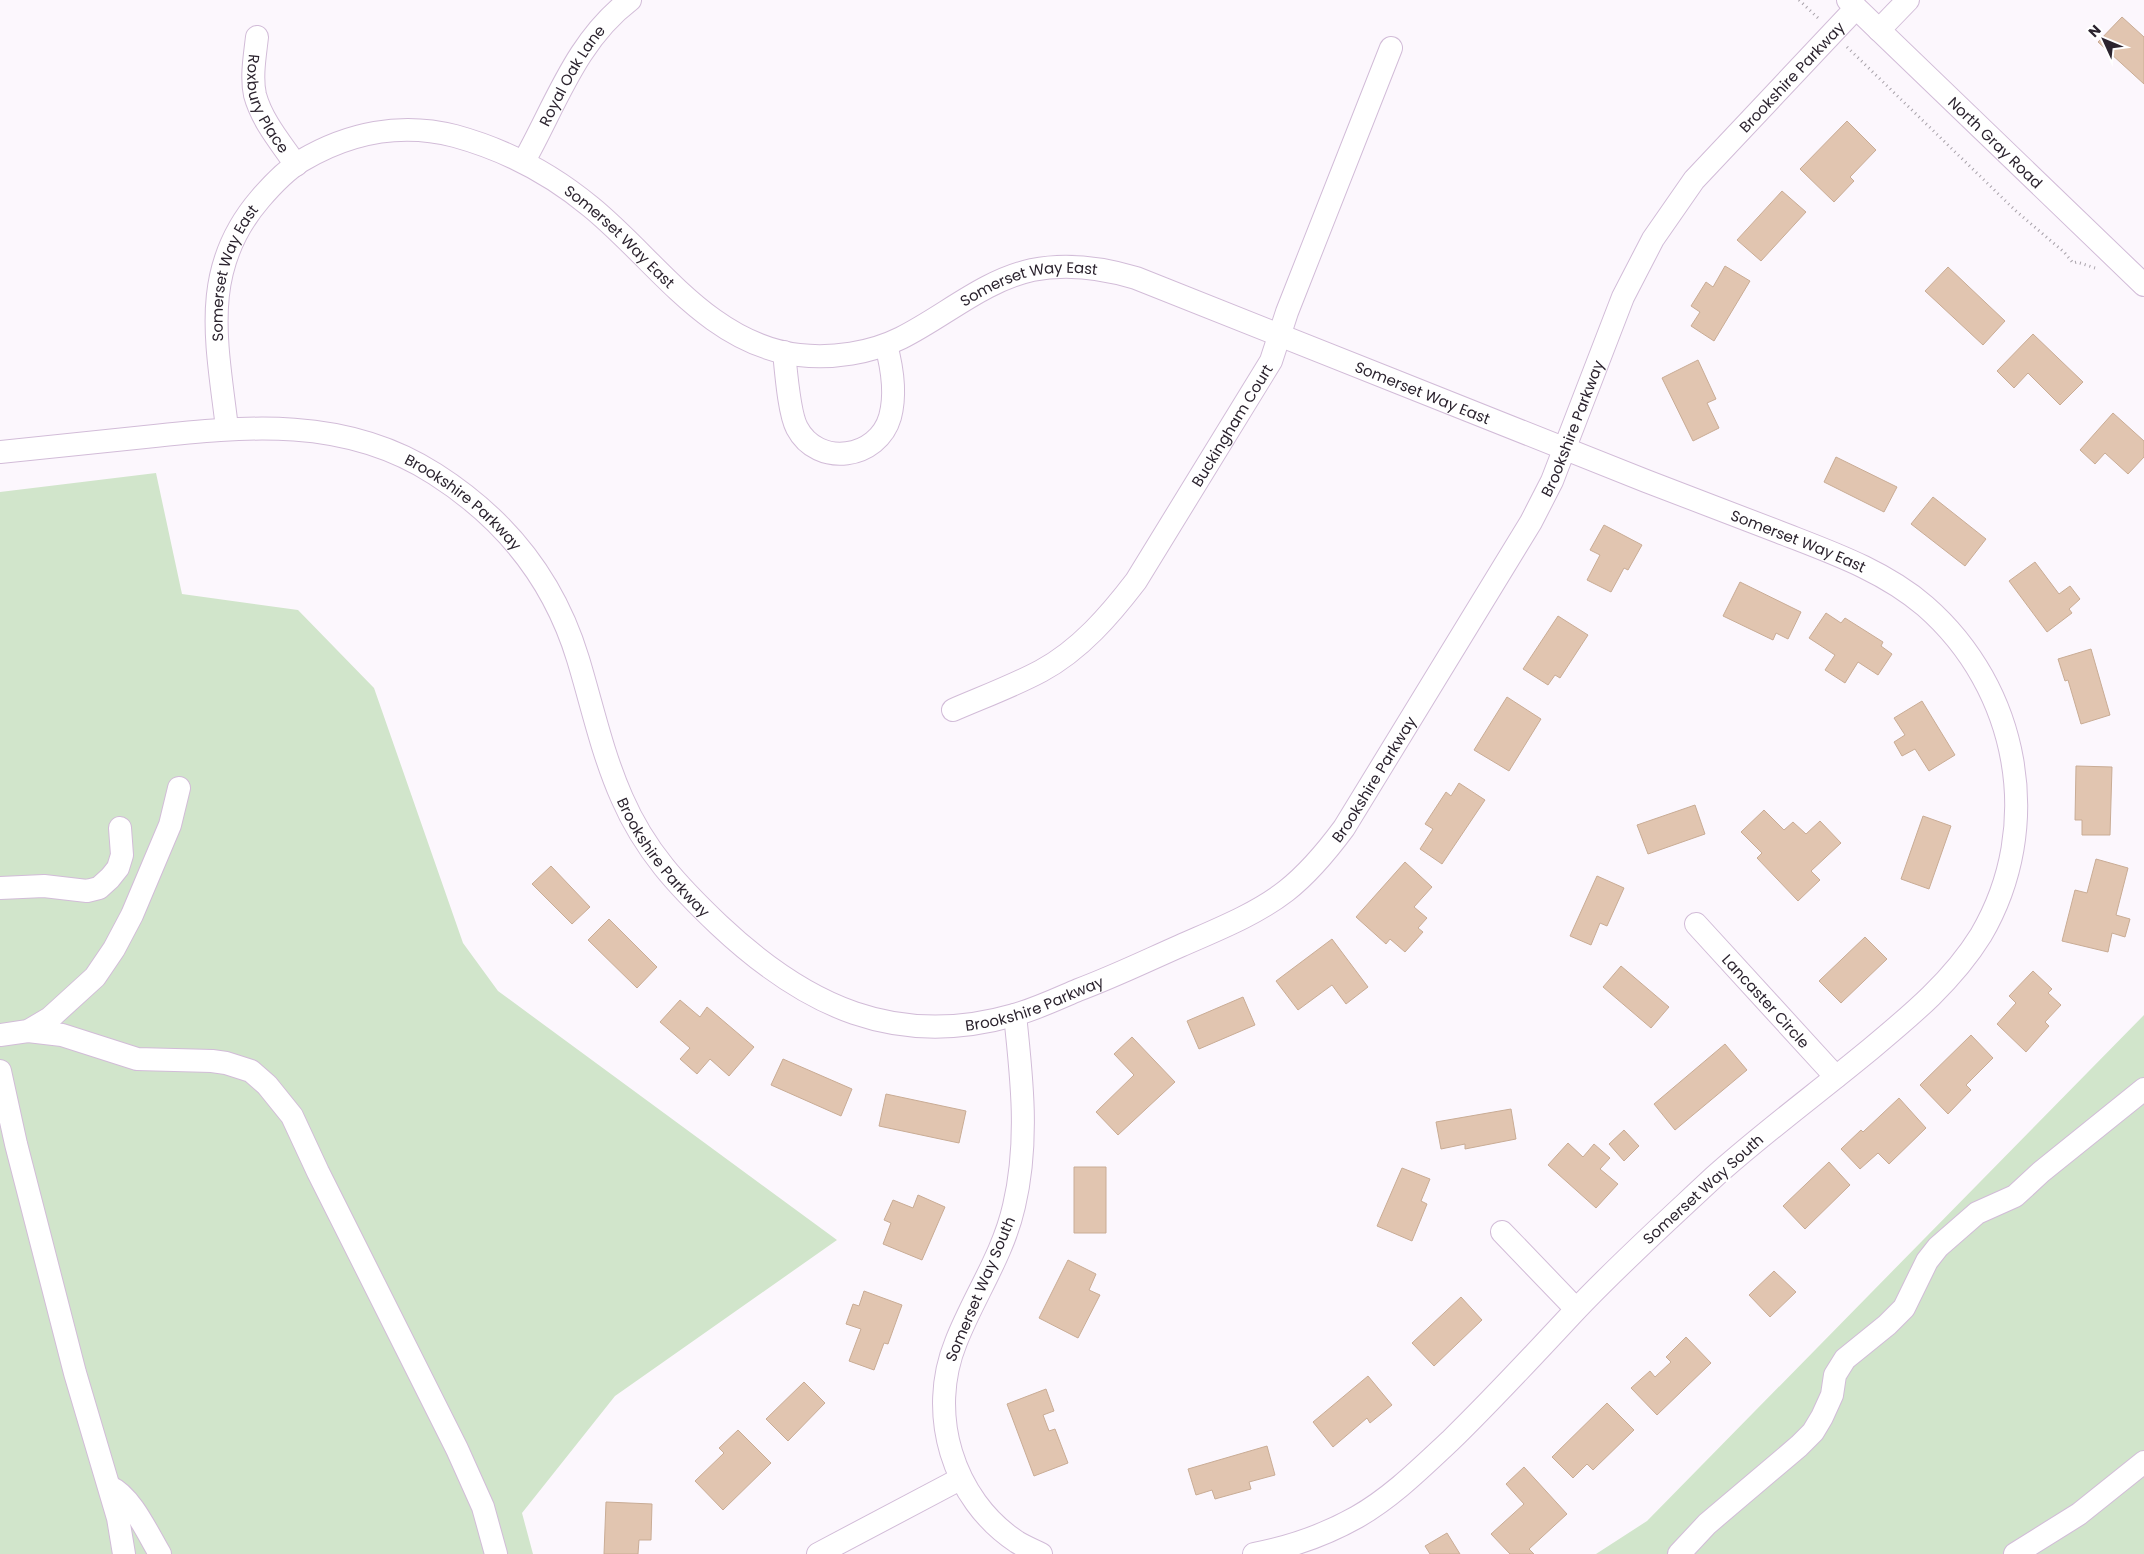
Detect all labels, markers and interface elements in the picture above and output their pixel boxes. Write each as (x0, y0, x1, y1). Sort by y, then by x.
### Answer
north arrow (2079, 15, 2129, 65)
street label: Brookshire Parkway (1734, 16, 1849, 136)
street label: Royal Oak Lane (533, 20, 609, 129)
text: N (2084, 20, 2105, 42)
street label: Roxbury Place (243, 53, 295, 157)
street label: North Gray Road (1944, 92, 2048, 193)
street label: Somerset Way East (560, 180, 680, 293)
street label: Somerset Way East (206, 200, 262, 342)
street label: Somerset Way East (956, 256, 1099, 311)
street label: Somerset Way East (1352, 356, 1493, 429)
street label: Brookshire Parkway (1535, 356, 1608, 500)
street label: Buckingham Court (1186, 360, 1277, 490)
street label: Brookshire Parkway (401, 448, 527, 555)
street label: Somerset Way East (1728, 504, 1870, 577)
street label: Brookshire Parkway (1326, 711, 1421, 847)
street label: Brookshire Parkway (612, 794, 715, 922)
street label: Lancaster Circle (1718, 949, 1815, 1052)
street label: Brookshire Parkway (964, 970, 1107, 1035)
street label: Somerset Way South (1638, 1129, 1768, 1249)
street label: Somerset Way South (940, 1213, 1020, 1365)

